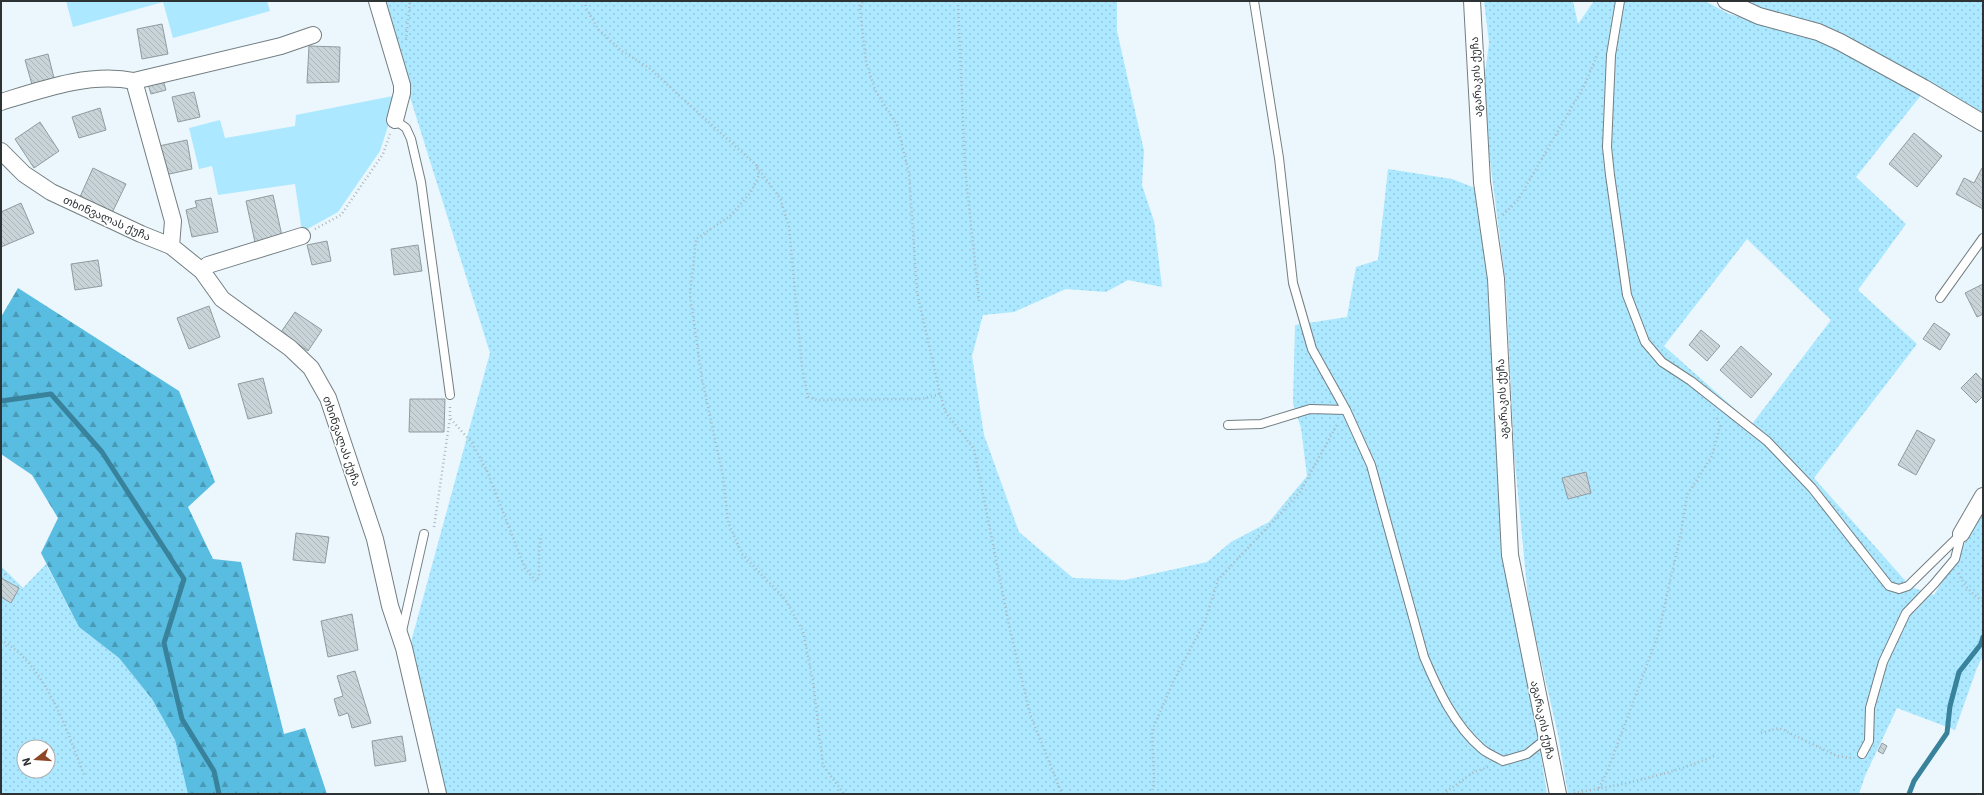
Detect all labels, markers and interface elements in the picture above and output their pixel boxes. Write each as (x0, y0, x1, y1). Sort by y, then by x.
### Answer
street label: აგარაკის ქუჩა (1467, 36, 1485, 118)
street label: თხინვალას ქუჩა (61, 192, 153, 244)
street label: აგარაკის ქუჩა (1493, 358, 1511, 440)
street label: თხინვალას ქუჩა (320, 394, 364, 488)
street label: აგარაკის ქუჩა (1528, 679, 1558, 761)
north arrow (16, 739, 56, 779)
text: N (19, 756, 34, 768)

